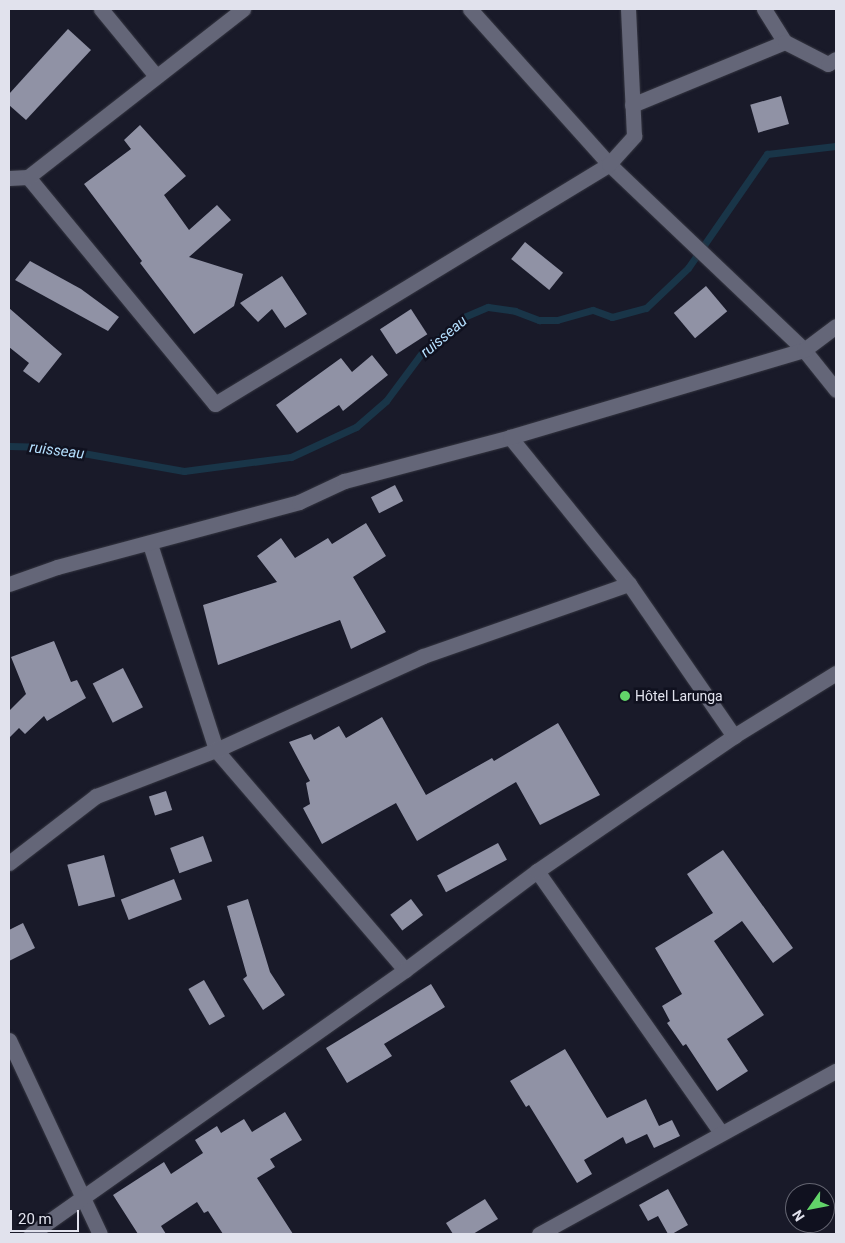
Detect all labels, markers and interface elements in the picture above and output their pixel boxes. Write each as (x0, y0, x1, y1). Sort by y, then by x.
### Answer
water label: ruisseau (417, 312, 471, 362)
water label: ruisseau (29, 439, 85, 463)
place label: Hôtel Larunga (635, 688, 723, 704)
marker: Hôtel Larunga (619, 690, 631, 702)
north arrow (785, 1183, 835, 1233)
scale bar (12, 1200, 81, 1232)
text: N (789, 1207, 808, 1224)
text: 20 m (18, 1210, 52, 1228)

